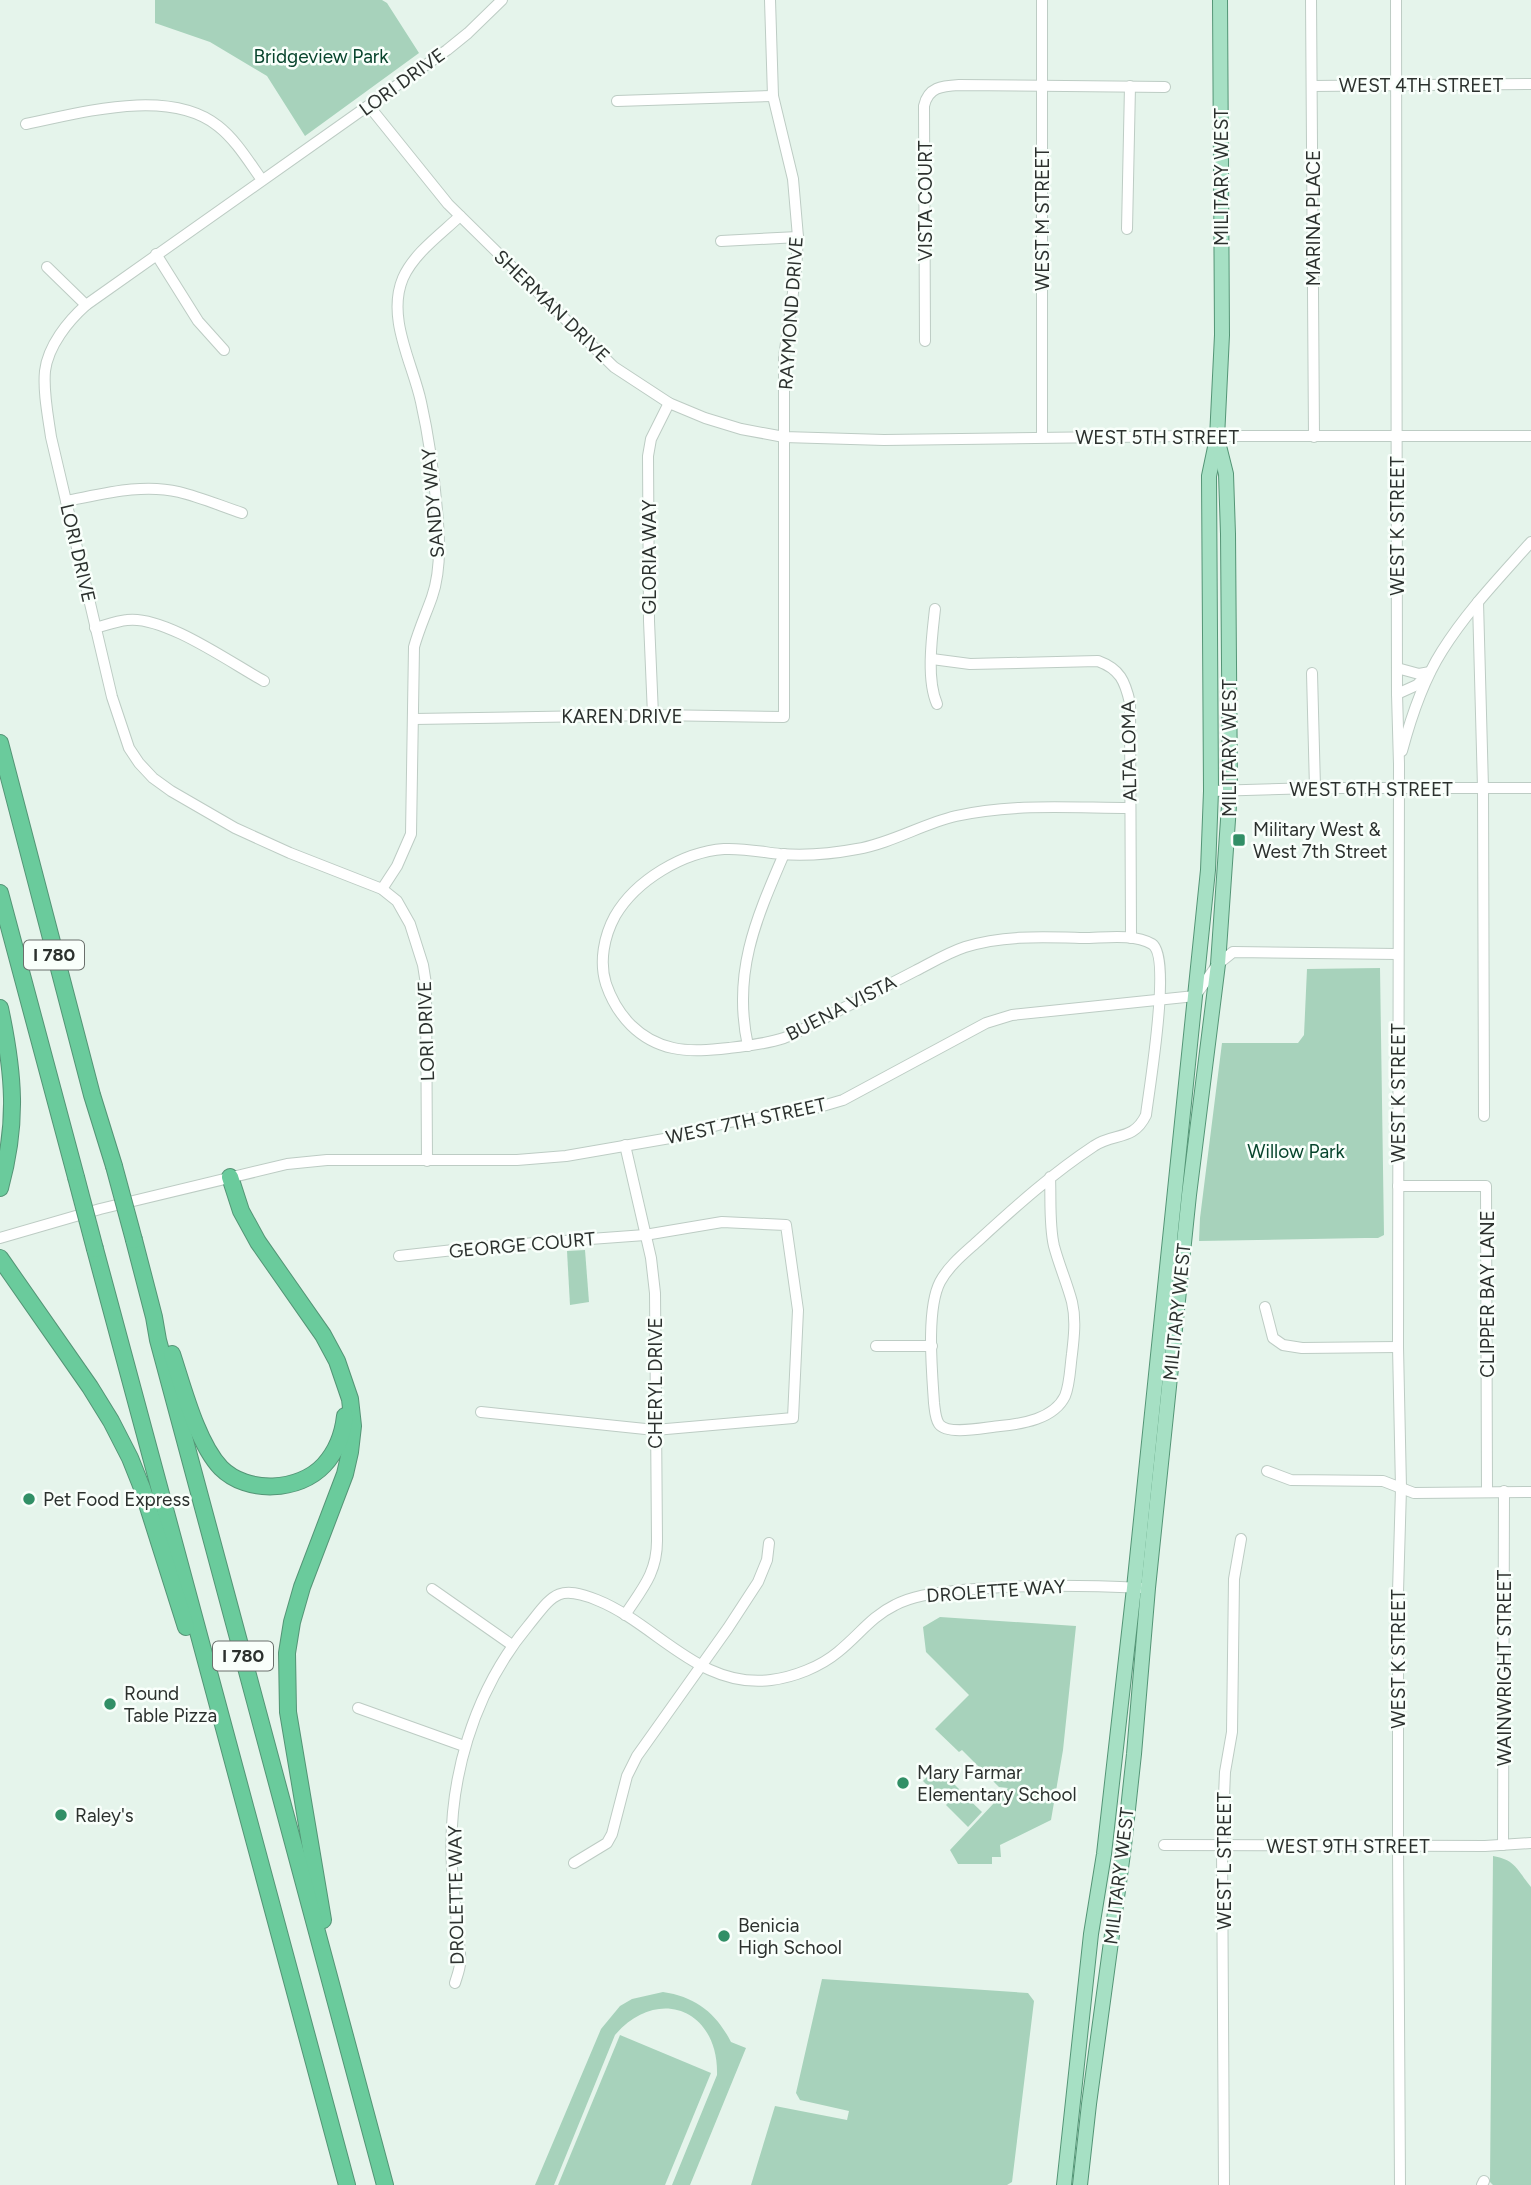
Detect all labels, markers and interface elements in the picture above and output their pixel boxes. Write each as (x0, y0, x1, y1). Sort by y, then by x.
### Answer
street label: LORI DRIVE (355, 43, 449, 121)
park label: Bridgeview Park (254, 45, 389, 68)
street label: WEST 4TH STREET (1339, 74, 1504, 97)
street label: MILITARY WEST (1210, 107, 1233, 246)
street label: VISTA COURT (914, 140, 937, 261)
street label: WEST M STREET (1031, 146, 1054, 291)
street label: MARINA PLACE (1302, 150, 1325, 286)
street label: RAYMOND DRIVE (774, 235, 808, 391)
street label: SHERMAN DRIVE (489, 245, 615, 367)
street label: WEST 5TH STREET (1075, 426, 1239, 449)
street label: SANDY WAY (417, 447, 449, 559)
street label: WEST K STREET (1386, 456, 1409, 596)
street label: GLORIA WAY (638, 499, 661, 615)
street label: LORI DRIVE (55, 501, 101, 605)
street label: MILITARY WEST (1218, 678, 1241, 817)
street label: ALTA LOMA (1117, 700, 1141, 802)
street label: KAREN DRIVE (561, 705, 683, 728)
street label: WEST 6TH STREET (1289, 778, 1453, 801)
place label: Military West & West 7th Street (1253, 818, 1387, 863)
marker: Military West & West 7th Street (1231, 832, 1247, 848)
road number: I 780 (24, 940, 84, 970)
street label: BUENA VISTA (782, 970, 900, 1046)
street label: LORI DRIVE (413, 980, 439, 1082)
street label: WEST K STREET (1387, 1023, 1410, 1163)
street label: WEST 7TH STREET (664, 1093, 829, 1149)
park label: Willow Park (1247, 1140, 1346, 1163)
street label: CLIPPER BAY LANE (1476, 1210, 1499, 1378)
street label: GEORGE COURT (448, 1227, 597, 1263)
street label: MILITARY WEST (1158, 1242, 1196, 1382)
street label: CHERYL DRIVE (644, 1317, 667, 1449)
place label: Pet Food Express (43, 1488, 190, 1511)
marker: Pet Food Express (21, 1491, 37, 1507)
street label: WAINWRIGHT STREET (1493, 1569, 1516, 1766)
street label: DROLETTE WAY (926, 1575, 1067, 1607)
street label: WEST K STREET (1387, 1589, 1410, 1729)
road number: I 780 (213, 1642, 273, 1671)
place label: Round Table Pizza (124, 1682, 217, 1727)
marker: Round Table Pizza (102, 1696, 118, 1712)
place label: Mary Farmar Elementary School (917, 1761, 1077, 1806)
marker: Mary Farmar Elementary School (895, 1775, 911, 1791)
street label: WEST L STREET (1213, 1792, 1236, 1930)
place label: Raley's (75, 1804, 134, 1827)
street label: MILITARY WEST (1099, 1806, 1139, 1946)
marker: Raley's (53, 1807, 69, 1823)
street label: DROLETTE WAY (443, 1825, 469, 1965)
street label: WEST 9TH STREET (1266, 1835, 1430, 1858)
place label: Benicia High School (738, 1914, 842, 1959)
marker: Benicia High School (716, 1928, 732, 1944)

